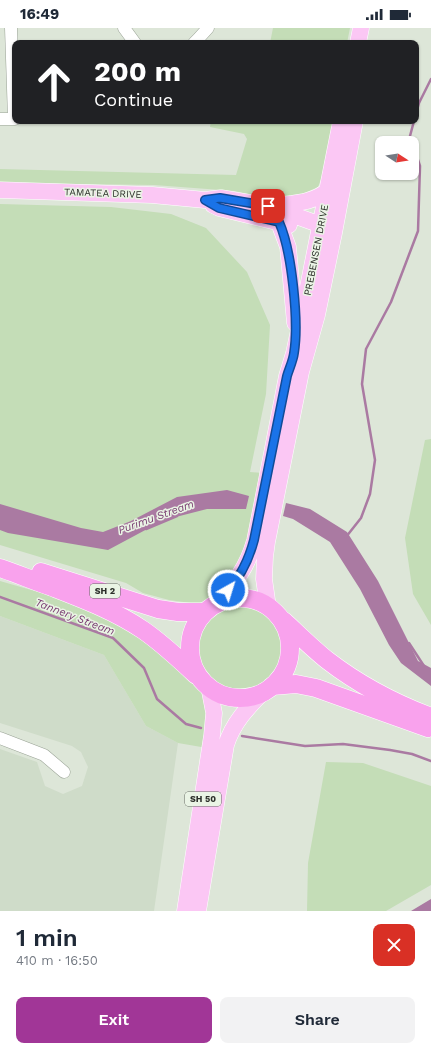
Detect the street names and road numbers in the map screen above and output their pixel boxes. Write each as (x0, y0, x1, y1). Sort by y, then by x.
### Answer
street label: TAMATEA DRIVE (64, 186, 142, 200)
street label: PREBENSEN DRIVE (302, 203, 330, 297)
road number: SH 2 (90, 584, 120, 598)
road number: SH 50 (185, 792, 221, 806)

